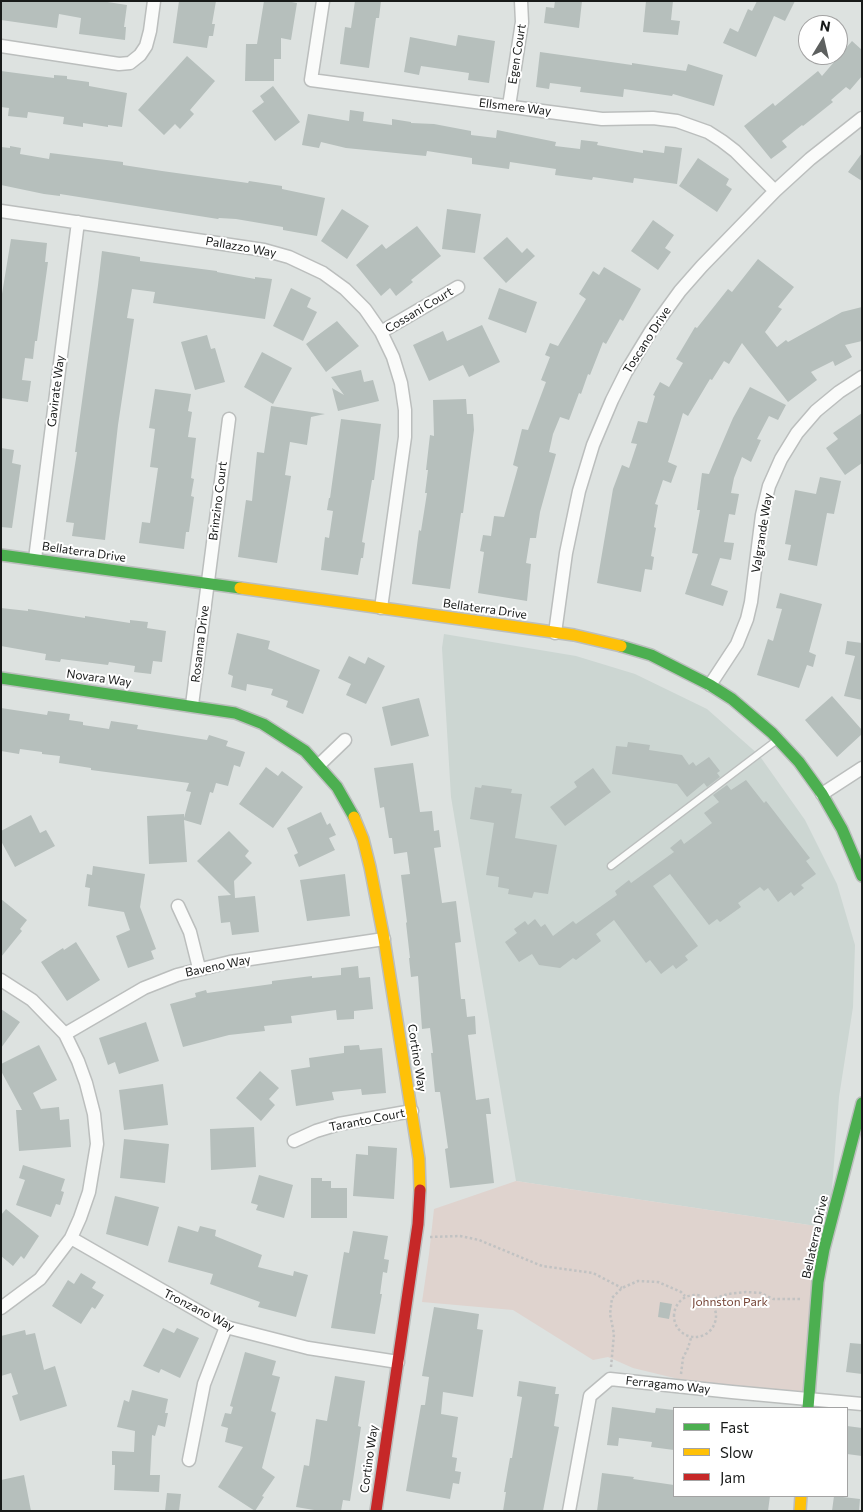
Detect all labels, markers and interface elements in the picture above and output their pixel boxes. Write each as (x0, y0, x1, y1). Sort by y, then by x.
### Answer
north arrow (798, 15, 848, 65)
text: N (819, 16, 832, 35)
street label: Egen Court (505, 23, 529, 85)
street label: Ellsmere Way (478, 95, 552, 119)
street label: Pallazzo Way (205, 234, 277, 260)
street label: Cossani Court (382, 284, 456, 336)
street label: Toscano Drive (620, 304, 674, 376)
street label: Gavirate Way (44, 354, 68, 428)
street label: Brinzino Court (206, 461, 230, 541)
street label: Valgrande Way (749, 492, 775, 574)
street label: Bellaterra Drive (41, 539, 127, 565)
street label: Bellaterra Drive (442, 596, 528, 622)
street label: Rosanna Drive (188, 605, 212, 683)
street label: Novara Way (66, 666, 132, 690)
street label: Baveno Way (184, 952, 252, 980)
street label: Cortino Way (405, 1023, 429, 1093)
street label: Taranto Court (328, 1106, 406, 1134)
street label: Bellaterra Drive (799, 1194, 831, 1280)
street label: Tronzano Way (161, 1286, 237, 1334)
park label: Johnston Park (692, 1295, 768, 1309)
street label: Ferragamo Way (625, 1373, 711, 1397)
legend (673, 1407, 848, 1497)
text: Fast (720, 1418, 749, 1436)
street label: Cortino Way (357, 1424, 381, 1494)
text: Slow (720, 1443, 753, 1461)
text: Jam (720, 1468, 745, 1486)

